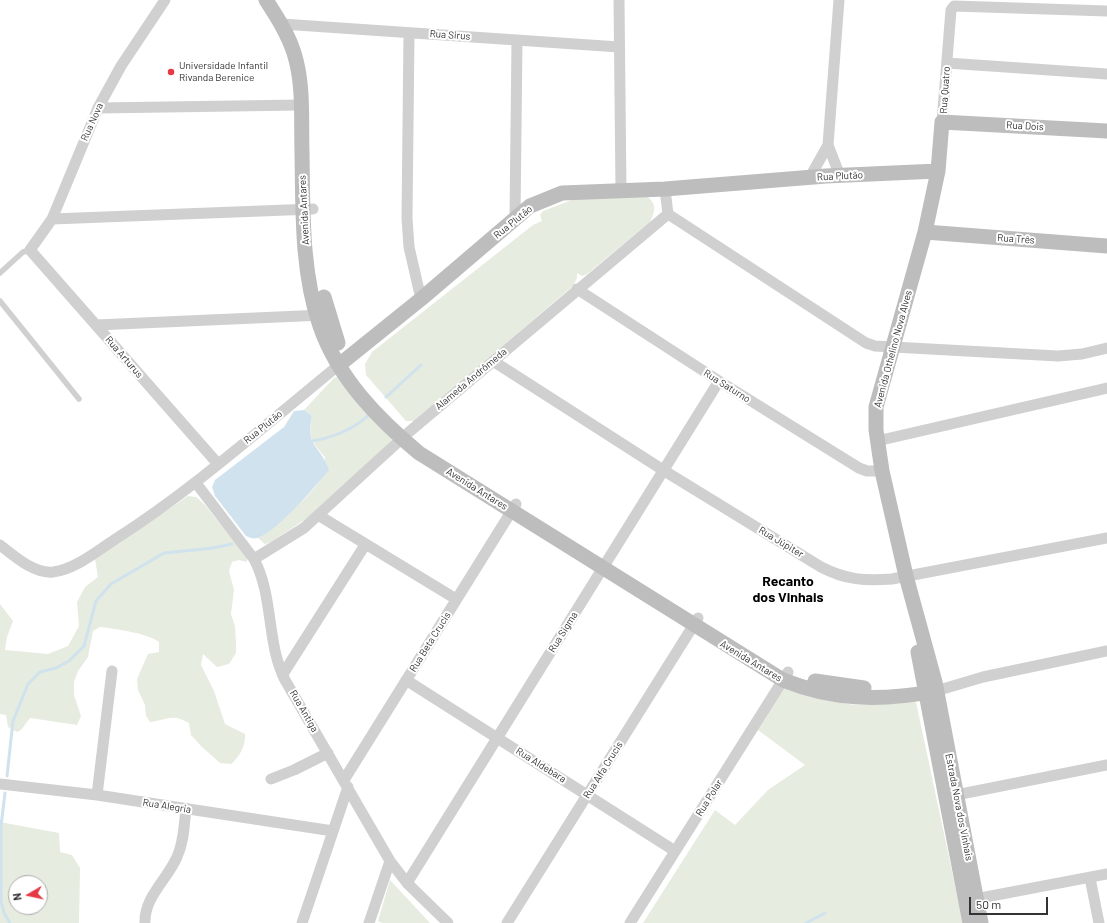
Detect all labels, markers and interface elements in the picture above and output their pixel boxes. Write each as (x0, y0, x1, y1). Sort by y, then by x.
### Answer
street label: Rua Sirus (429, 28, 471, 42)
place label: Universidade Infantil Rivanda Berenice (179, 60, 268, 84)
street label: Rua Quatro (937, 66, 953, 114)
marker: Universidade Infantil Rivanda Berenice (166, 67, 176, 77)
street label: Rua Nova (78, 101, 106, 143)
street label: Rua Dois (1006, 119, 1044, 133)
street label: Rua Plutão (817, 169, 863, 183)
street label: Avenida Antares (296, 175, 312, 245)
street label: Rua Plutão (491, 203, 535, 241)
street label: Rua Três (997, 232, 1035, 246)
street label: Avenida Othelino Nova Alves (872, 289, 914, 409)
street label: Rua Arturus (103, 334, 145, 380)
street label: Alameda Andrômeda (433, 346, 509, 412)
street label: Rua Saturno (701, 367, 753, 405)
street label: Rua Plutão (241, 408, 285, 446)
street label: Avenida Antares (444, 465, 510, 513)
street label: Rua Júpiter (756, 524, 806, 560)
district label: Recanto dos Vinhais (752, 573, 824, 606)
street label: Rua Sigma (546, 609, 580, 655)
street label: Rua Beta Crucis (407, 610, 453, 674)
street label: Avenida Antares (718, 638, 784, 684)
street label: Rua Antiga (287, 688, 321, 734)
street label: Rua Alfa Crucis (581, 739, 625, 801)
street label: Rua Aldebara (514, 745, 568, 785)
street label: Estrada Nova dos Vinhais (943, 752, 975, 862)
street label: Rua Polar (693, 778, 725, 818)
street label: Rua Alegria (142, 796, 192, 816)
north arrow (8, 875, 48, 915)
scale bar (971, 889, 1050, 915)
text: N (10, 892, 24, 901)
text: 50 m (976, 897, 1001, 911)

